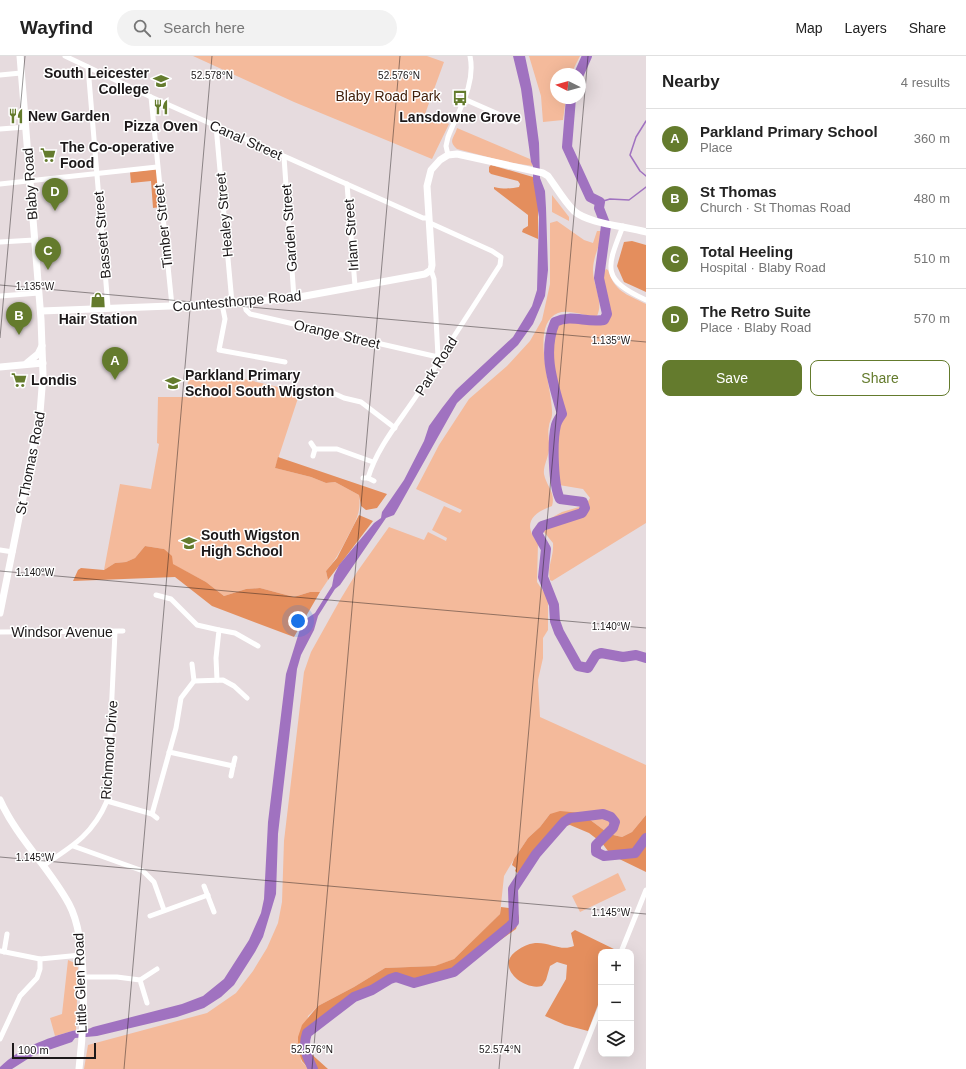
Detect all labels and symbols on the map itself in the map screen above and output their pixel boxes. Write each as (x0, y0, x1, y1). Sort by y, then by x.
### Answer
place label: South Leicester College (44, 65, 150, 97)
north arrow (550, 68, 586, 104)
text: 52.578°N (191, 70, 233, 81)
text: 52.576°N (378, 70, 420, 81)
school or university icon: South Leicester College (152, 72, 170, 90)
park label: Blaby Road Park (335, 88, 442, 104)
bus stop icon: Lansdowne Grove (451, 89, 469, 107)
restaurant icon: Pizza Oven (152, 98, 170, 116)
restaurant icon: New Garden (7, 107, 25, 125)
place label: New Garden (28, 108, 110, 124)
place label: Lansdowne Grove (399, 109, 521, 125)
street label: Canal Street (207, 117, 285, 163)
place label: Pizza Oven (124, 118, 198, 134)
place label: The Co-operative Food (60, 139, 175, 171)
supermarket icon: The Co-operative Food (39, 146, 57, 164)
street label: Blaby Road (19, 147, 41, 221)
street label: Healey Street (212, 172, 236, 258)
pin: D (42, 178, 68, 211)
street label: Timber Street (151, 183, 175, 269)
street label: Garden Street (278, 183, 300, 272)
street label: Bassett Street (90, 190, 114, 279)
street label: Irlam Street (340, 198, 362, 272)
pin: C (35, 237, 61, 270)
text: 1.135°W (16, 281, 55, 292)
street label: Countesthorpe Road (172, 287, 302, 315)
shop icon: Hair Station (89, 291, 107, 309)
pin: B (6, 302, 32, 335)
place label: Hair Station (59, 311, 137, 327)
street label: Orange Street (292, 316, 382, 352)
street label: Park Road (412, 334, 460, 398)
text: 1.135°W (592, 335, 631, 346)
pin: A (102, 347, 128, 380)
place label: Parkland Primary School South Wigston (185, 367, 334, 399)
supermarket icon: Londis (10, 371, 28, 389)
place label: Londis (31, 372, 77, 388)
school or university icon: Parkland Primary School South Wigston (164, 374, 182, 392)
street label: St Thomas Road (12, 410, 48, 516)
place label: South Wigston High School (201, 527, 300, 559)
school or university icon: South Wigston High School (180, 534, 198, 552)
text: 1.140°W (16, 567, 55, 578)
your location (288, 611, 308, 631)
text: 1.140°W (592, 621, 631, 632)
street label: Windsor Avenue (11, 624, 113, 640)
street label: Richmond Drive (98, 700, 120, 800)
text: 1.145°W (16, 852, 55, 863)
text: 1.145°W (592, 907, 631, 918)
street label: Little Glen Road (70, 933, 90, 1033)
scale bar (12, 1041, 96, 1060)
text: 52.576°N (291, 1044, 333, 1055)
text: 52.574°N (479, 1044, 521, 1055)

